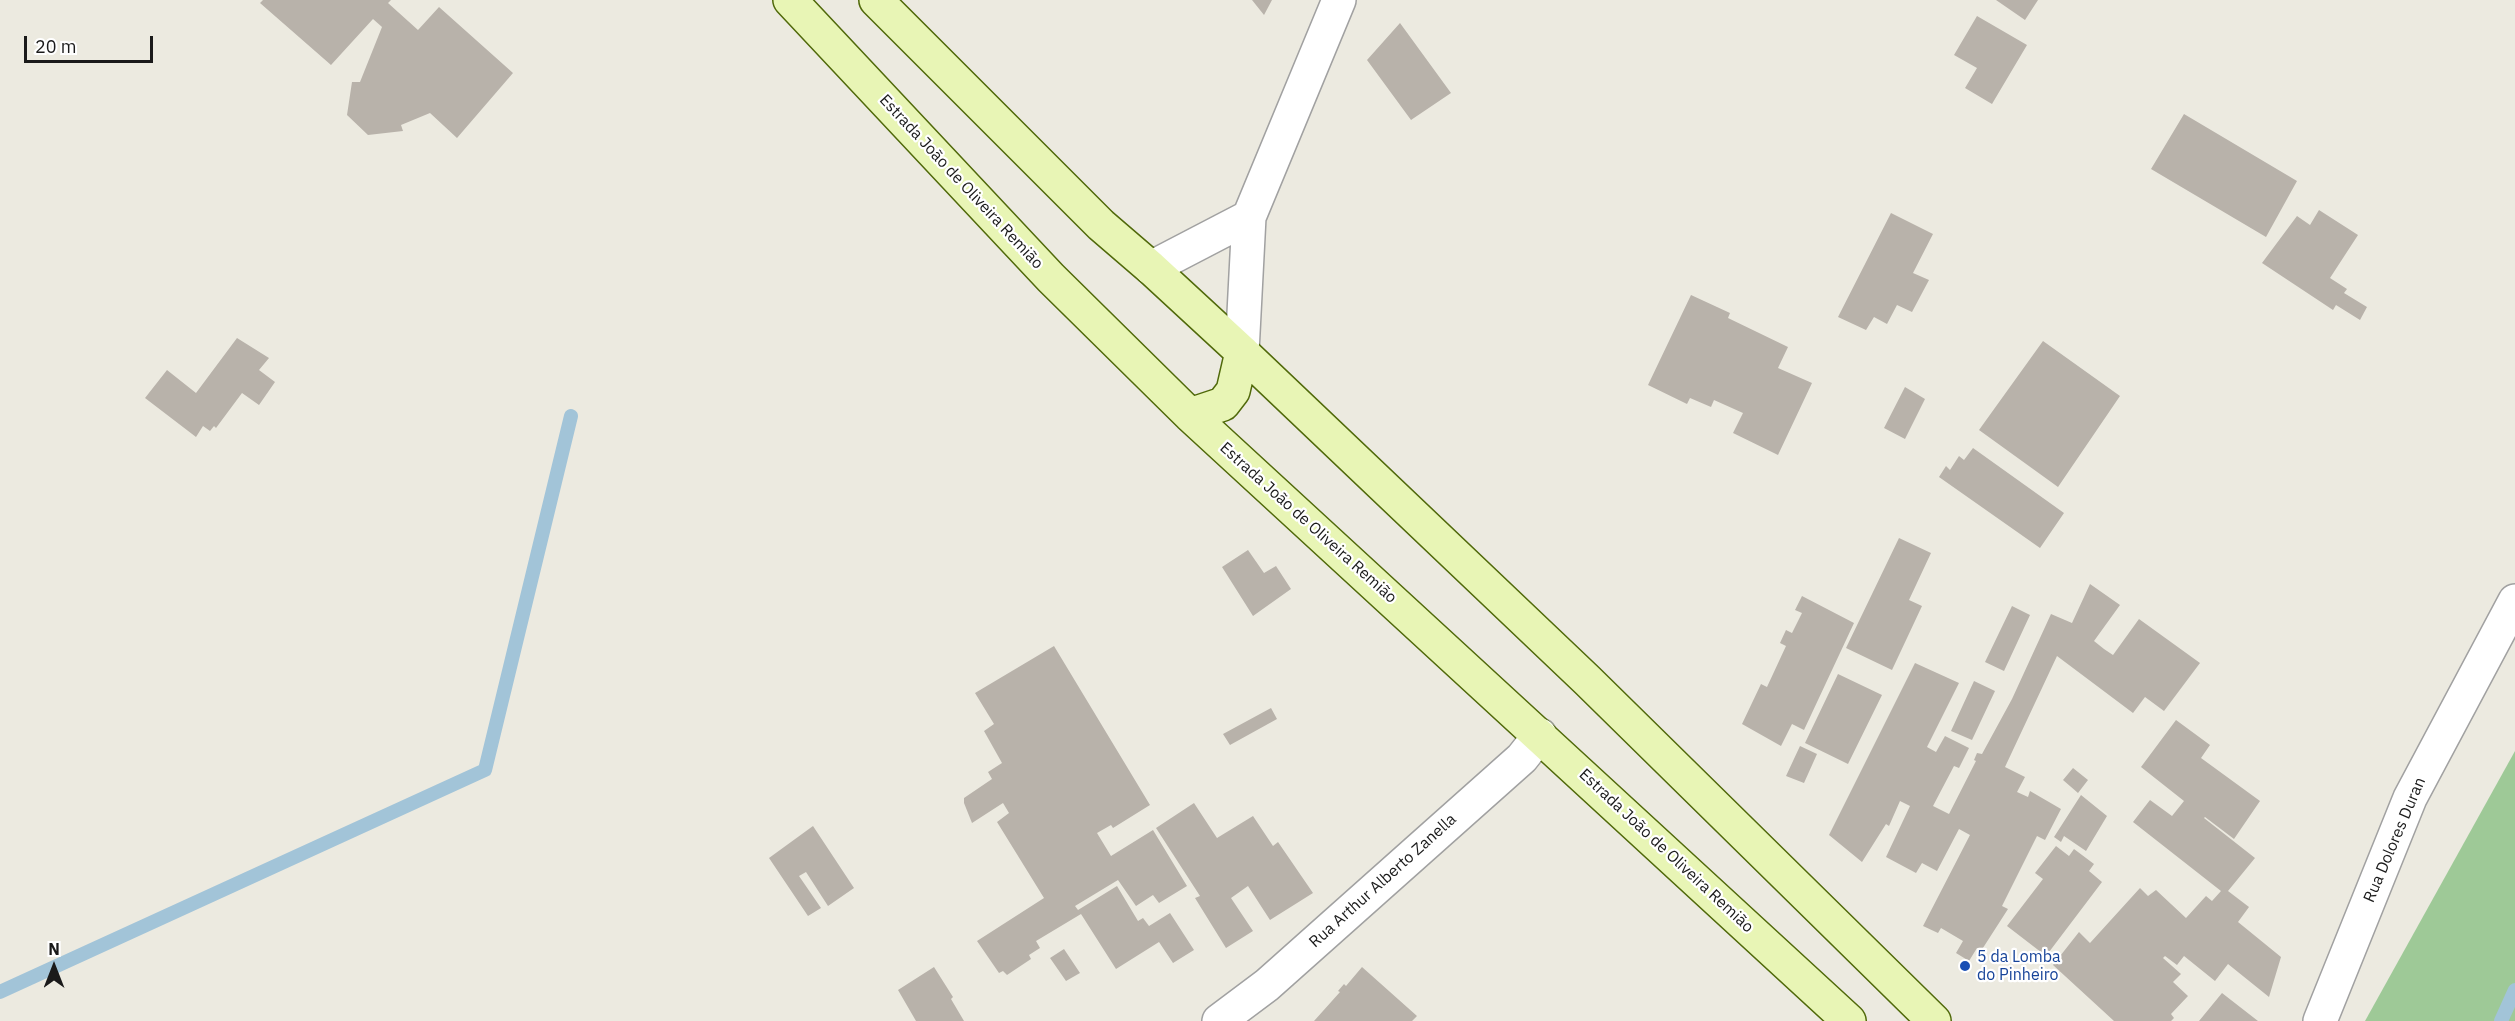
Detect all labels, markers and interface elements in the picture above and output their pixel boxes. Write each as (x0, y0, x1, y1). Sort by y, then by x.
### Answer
scale bar (27, 24, 156, 62)
text: 20 m (35, 35, 77, 58)
street label: Estrada João de Oliveira Remião (875, 91, 1047, 273)
street label: Estrada João de Oliveira Remião (1216, 438, 1400, 608)
street label: Estrada João de Oliveira Remião (1575, 765, 1757, 937)
street label: Rua Dolores Duran (2360, 775, 2430, 905)
street label: Rua Arthur Alberto Zanella (1306, 810, 1460, 952)
north arrow (24, 937, 84, 997)
text: N (48, 939, 60, 959)
place label: 5 da Lomba do Pinheiro (1977, 947, 2061, 985)
marker: 5 da Lomba do Pinheiro (1958, 959, 1972, 973)

